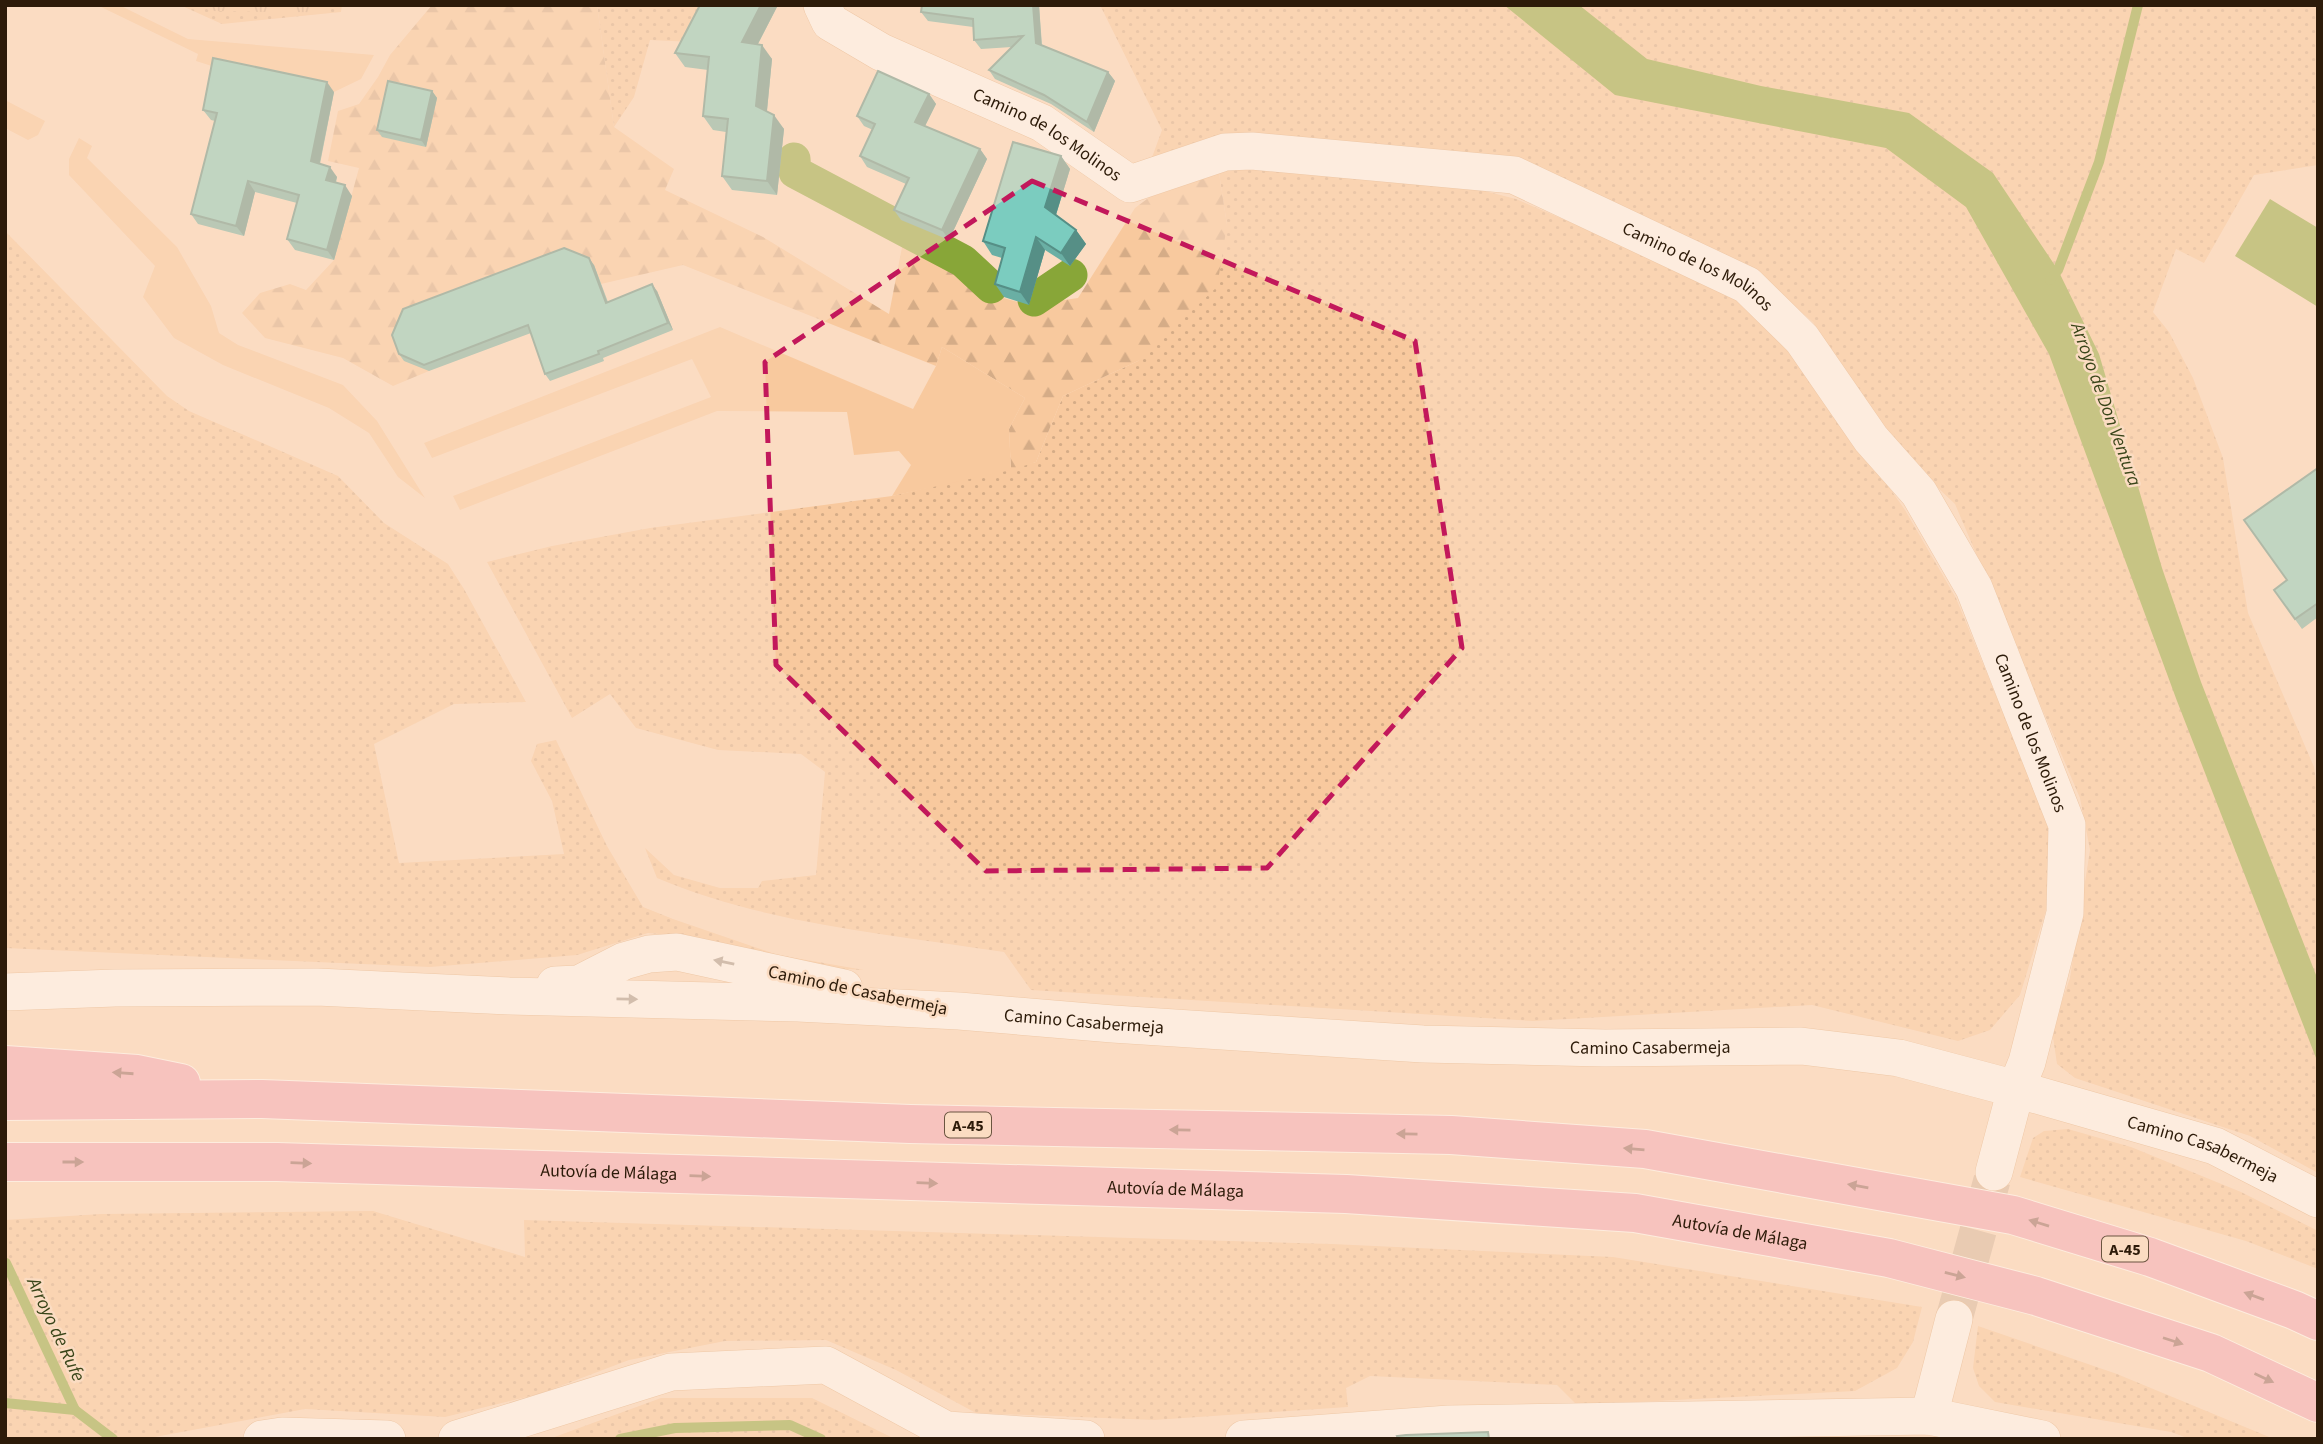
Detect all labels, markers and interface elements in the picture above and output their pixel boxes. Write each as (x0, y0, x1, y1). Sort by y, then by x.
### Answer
street label: Camino de los Molinos (969, 82, 1127, 188)
street label: Camino de los Molinos (1618, 216, 1779, 317)
water label: Arroyo de Don Ventura (2063, 318, 2148, 490)
street label: Camino de los Molinos (1988, 650, 2073, 816)
one-way arrow (713, 956, 735, 967)
street label: Camino de Casabermeja (766, 959, 950, 1022)
one-way arrow (616, 993, 638, 1005)
street label: Camino Casabermeja (1003, 1003, 1165, 1040)
street label: Camino Casabermeja (1570, 1035, 1731, 1061)
one-way arrow (112, 1067, 134, 1078)
street label: Camino Casabermeja (2124, 1109, 2282, 1189)
road number: A-45 (945, 1112, 991, 1138)
one-way arrow (1169, 1124, 1191, 1135)
one-way arrow (1396, 1129, 1418, 1140)
one-way arrow (1623, 1143, 1645, 1154)
one-way arrow (63, 1156, 85, 1168)
one-way arrow (290, 1158, 312, 1169)
street label: Autovía de Málaga (540, 1158, 678, 1187)
one-way arrow (689, 1170, 711, 1181)
street label: Autovía de Málaga (1107, 1175, 1244, 1204)
one-way arrow (916, 1177, 938, 1189)
one-way arrow (1847, 1181, 1869, 1192)
street label: Autovía de Málaga (1671, 1208, 1810, 1256)
one-way arrow (2028, 1217, 2049, 1227)
road number: A-45 (2102, 1236, 2148, 1261)
one-way arrow (1945, 1270, 1967, 1281)
water label: Arroyo de Rufe (19, 1272, 92, 1386)
one-way arrow (2244, 1290, 2265, 1301)
one-way arrow (2163, 1336, 2184, 1346)
one-way arrow (2254, 1372, 2274, 1384)

